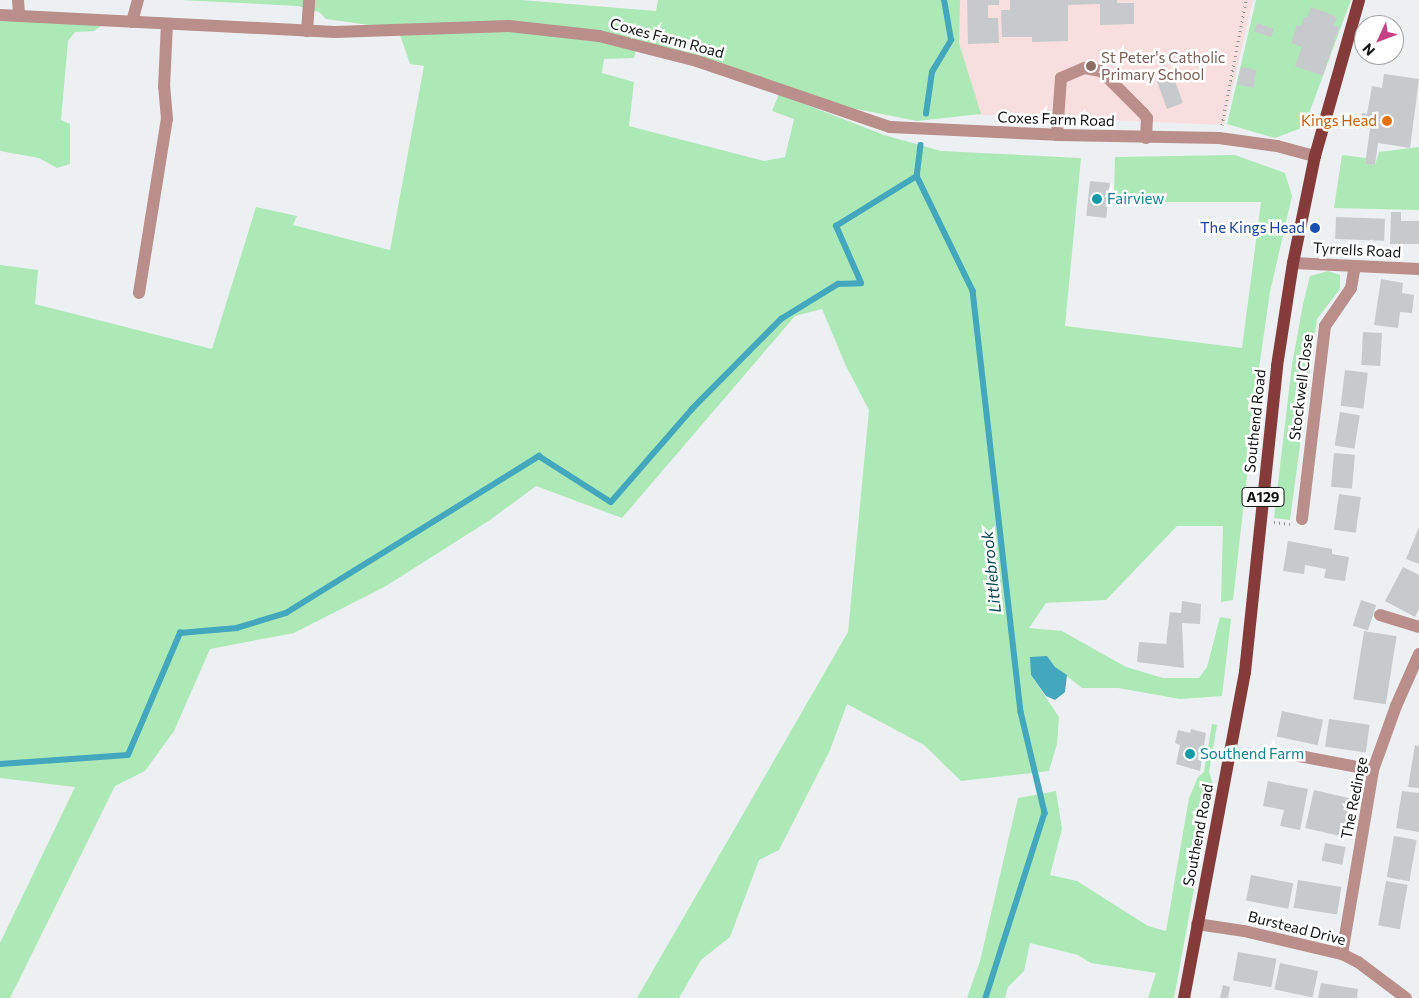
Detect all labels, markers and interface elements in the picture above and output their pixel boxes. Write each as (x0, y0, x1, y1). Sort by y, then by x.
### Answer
street label: Coxes Farm Road (608, 14, 726, 62)
north arrow (1354, 15, 1404, 65)
text: N (1359, 40, 1378, 60)
place label: St Peter's Catholic Primary School (1101, 48, 1225, 83)
marker: St Peter's Catholic Primary School (1085, 60, 1097, 72)
street label: Coxes Farm Road (997, 108, 1115, 130)
place label: Kings Head (1301, 112, 1377, 130)
marker: Kings Head (1381, 115, 1393, 127)
place label: Fairview (1107, 190, 1164, 208)
marker: Fairview (1091, 193, 1103, 205)
place label: The Kings Head (1200, 219, 1305, 237)
marker: The Kings Head (1309, 222, 1321, 234)
street label: Tyrrells Road (1312, 239, 1402, 261)
street label: Stockwell Close (1286, 333, 1316, 441)
street label: Southend Road (1241, 368, 1269, 474)
road number: A129 (1240, 486, 1286, 508)
water label: Littlebrook (977, 530, 1005, 614)
place label: Southend Farm (1200, 745, 1304, 763)
marker: Southend Farm (1184, 748, 1196, 760)
street label: The Redinge (1337, 755, 1371, 841)
street label: Southend Road (1179, 782, 1217, 888)
street label: Burstead Drive (1246, 907, 1348, 949)

